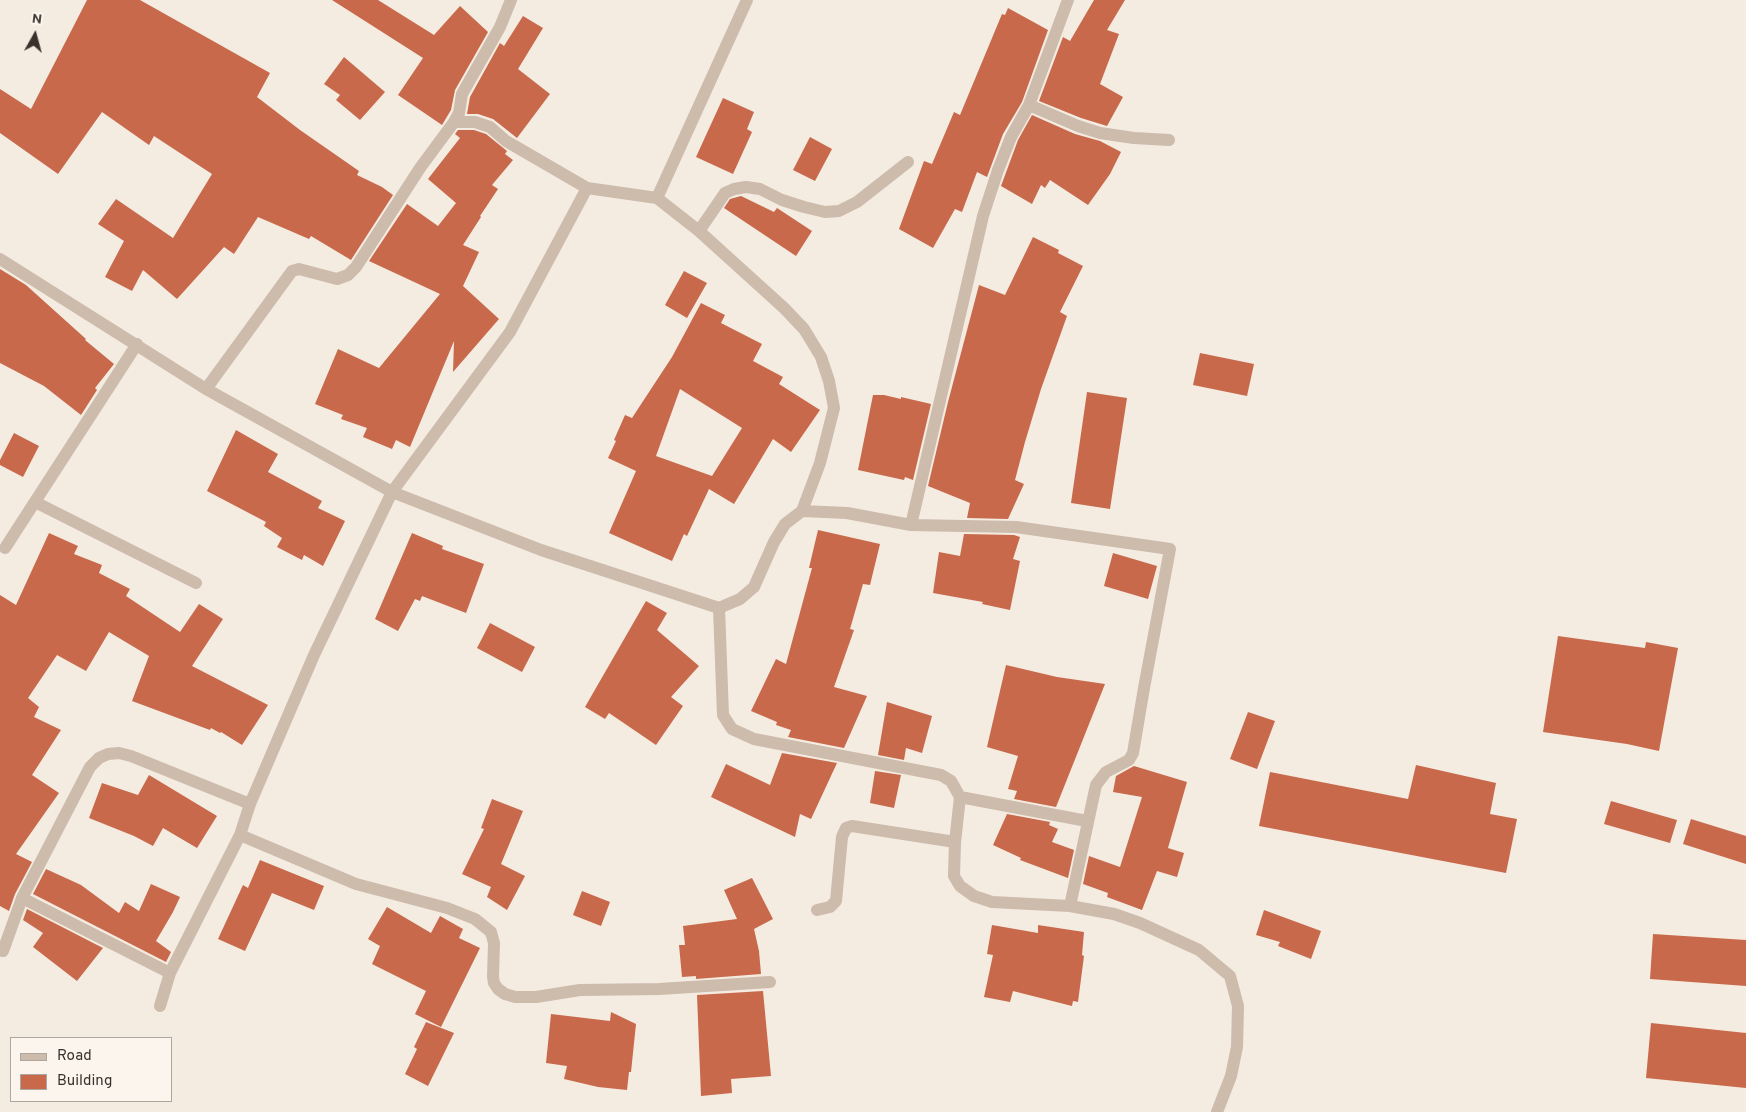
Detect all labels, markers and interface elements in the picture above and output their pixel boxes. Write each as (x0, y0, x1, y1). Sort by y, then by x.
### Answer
north arrow (10, 10, 60, 60)
text: N (31, 11, 43, 29)
legend (10, 1037, 172, 1102)
text: Road (57, 1047, 92, 1066)
text: Building (57, 1072, 112, 1091)

